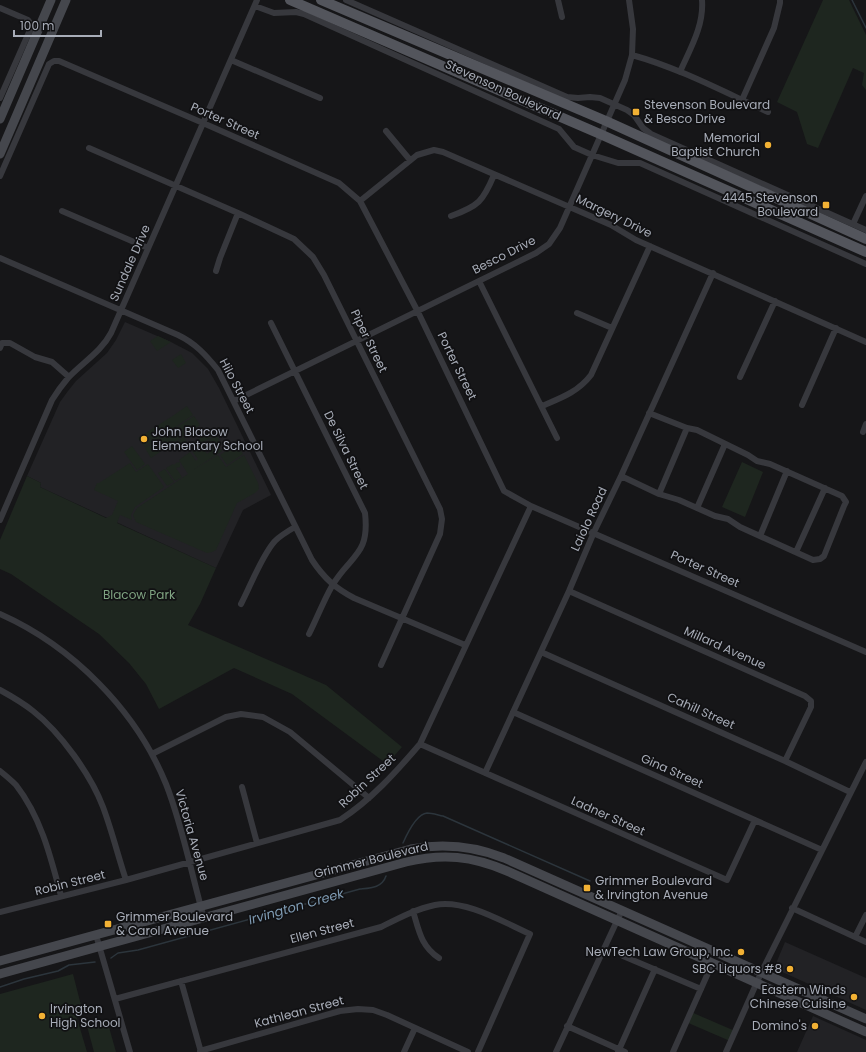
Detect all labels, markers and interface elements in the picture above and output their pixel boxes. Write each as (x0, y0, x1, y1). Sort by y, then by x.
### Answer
scale bar (14, 12, 101, 38)
text: 100 m (20, 17, 54, 34)
street label: Stevenson Boulevard (442, 55, 564, 124)
place label: Stevenson Boulevard & Besco Drive (644, 96, 770, 127)
street label: Porter Street (188, 98, 262, 143)
marker: Stevenson Boulevard & Besco Drive (631, 107, 641, 117)
place label: Memorial Baptist Church (671, 129, 760, 160)
marker: Memorial Baptist Church (763, 140, 773, 150)
place label: 4445 Stevenson Boulevard (722, 189, 818, 220)
street label: Margery Drive (573, 190, 655, 241)
marker: 4445 Stevenson Boulevard (821, 200, 831, 210)
street label: Sundale Drive (105, 222, 154, 304)
street label: Besco Drive (469, 231, 539, 278)
street label: Piper Street (347, 306, 392, 375)
street label: Porter Street (434, 329, 481, 403)
street label: Hilo Street (216, 355, 259, 416)
street label: De Silva Street (320, 408, 373, 492)
place label: John Blacow Elementary School (152, 423, 263, 454)
marker: John Blacow Elementary School (139, 434, 149, 444)
street label: Laiolo Road (566, 484, 611, 554)
street label: Porter Street (668, 546, 742, 591)
park label: Blacow Park (103, 586, 176, 603)
street label: Millard Avenue (681, 622, 769, 673)
street label: Cahill Street (665, 688, 738, 733)
street label: Gina Street (638, 749, 706, 792)
street label: Robin Street (335, 750, 399, 811)
street label: Victoria Avenue (171, 787, 214, 882)
street label: Ladner Street (568, 792, 648, 839)
street label: Grimmer Boulevard (312, 837, 430, 882)
street label: Robin Street (33, 866, 107, 899)
place label: Grimmer Boulevard & Irvington Avenue (595, 872, 712, 903)
water label: Irvington Creek (246, 883, 347, 929)
marker: Grimmer Boulevard & Irvington Avenue (582, 883, 592, 893)
place label: Grimmer Boulevard & Carol Avenue (116, 908, 233, 939)
street label: Ellen Street (288, 914, 356, 947)
marker: Grimmer Boulevard & Carol Avenue (103, 919, 113, 929)
place label: NewTech Law Group, Inc. (586, 943, 733, 960)
marker: NewTech Law Group, Inc. (736, 947, 746, 957)
place label: SBC Liquors #8 (692, 960, 782, 977)
marker: SBC Liquors #8 (785, 964, 795, 974)
place label: Eastern Winds Chinese Cuisine (750, 981, 846, 1012)
street label: Kathlean Street (252, 991, 345, 1032)
marker: Eastern Winds Chinese Cuisine (849, 992, 859, 1002)
place label: Irvington High School (50, 1000, 121, 1031)
marker: Irvington High School (37, 1011, 47, 1021)
place label: Domino's (752, 1017, 807, 1034)
marker: Domino's (810, 1021, 820, 1031)

